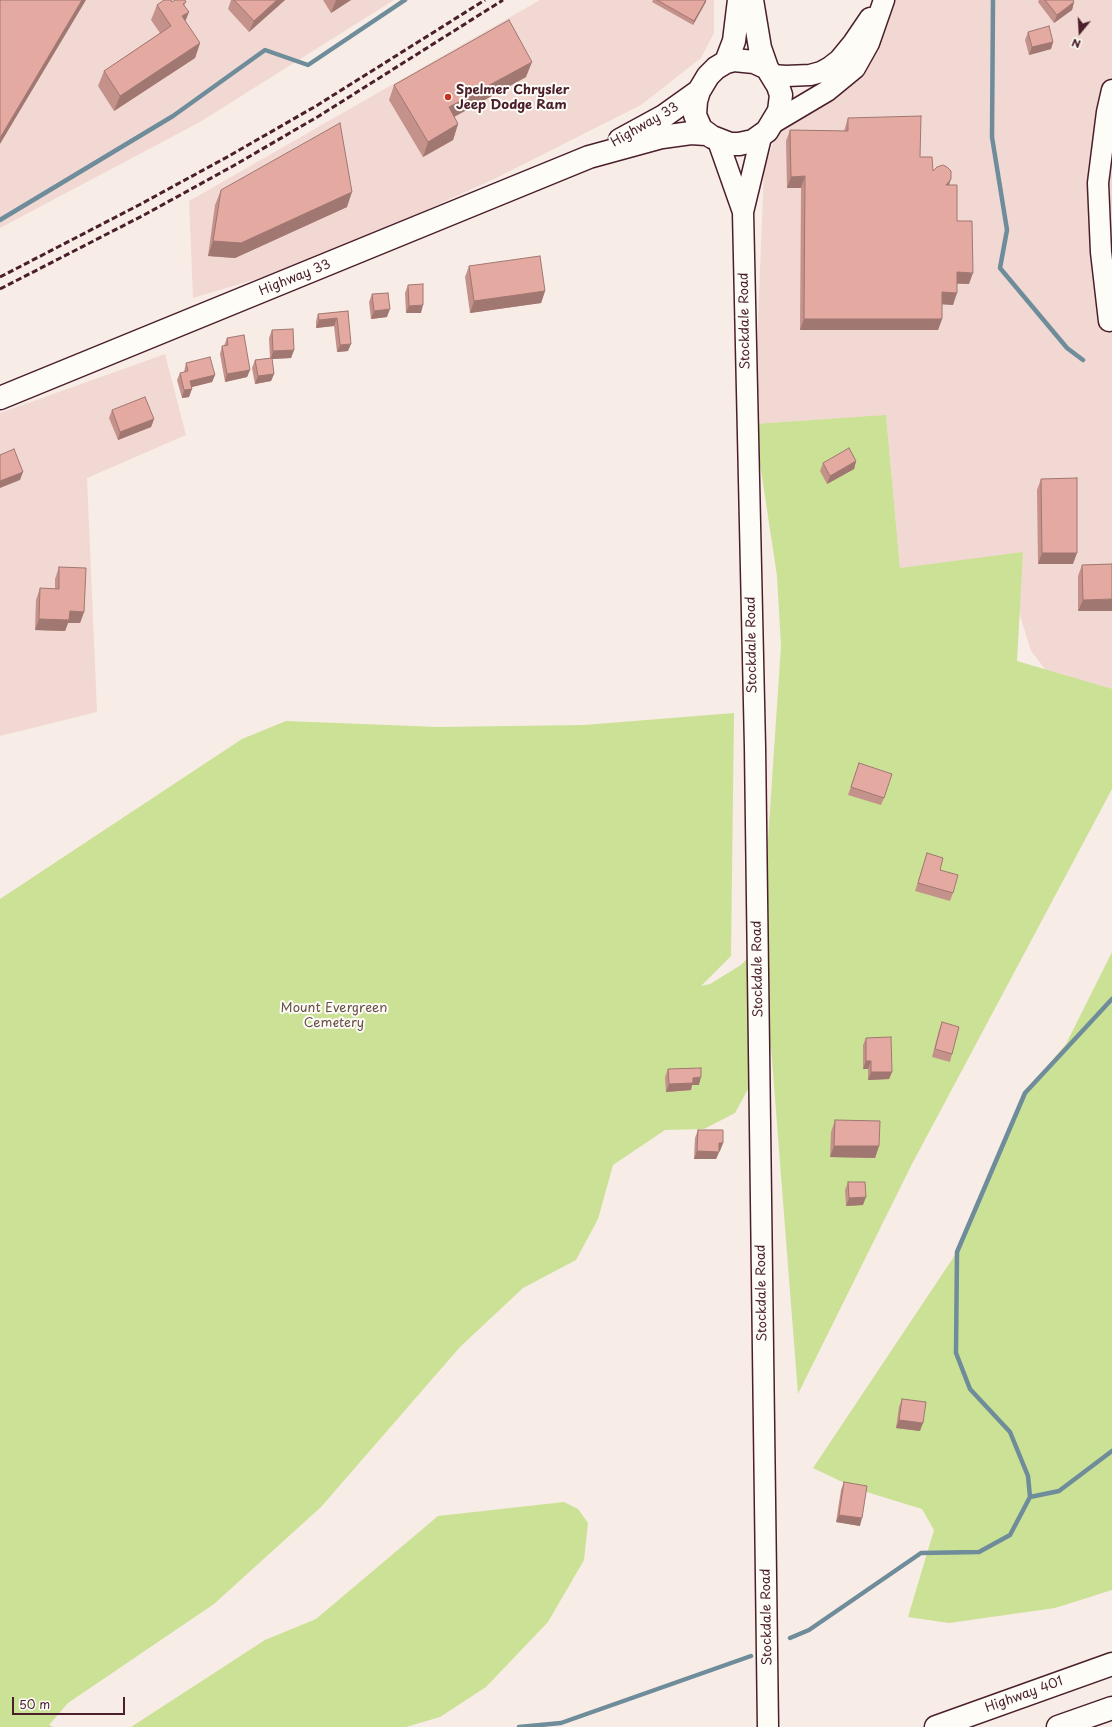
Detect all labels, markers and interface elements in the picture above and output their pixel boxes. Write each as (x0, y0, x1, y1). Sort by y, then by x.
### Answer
north arrow (1060, 12, 1100, 52)
text: N (1069, 34, 1083, 53)
place label: Spelmer Chrysler Jeep Dodge Ram (456, 82, 569, 113)
marker: Spelmer Chrysler Jeep Dodge Ram (443, 92, 453, 102)
street label: Highway 33 (608, 99, 682, 151)
street label: Highway 33 (257, 257, 333, 299)
street label: Stockdale Road (736, 272, 754, 370)
street label: Stockdale Road (743, 596, 761, 694)
street label: Stockdale Road (749, 920, 767, 1018)
park label: Mount Evergreen Cemetery (281, 1000, 387, 1031)
street label: Stockdale Road (753, 1244, 771, 1342)
street label: Stockdale Road (758, 1568, 776, 1666)
street label: Highway 401 (983, 1674, 1065, 1716)
scale bar (14, 1689, 127, 1715)
text: 50 m (19, 1695, 50, 1713)

